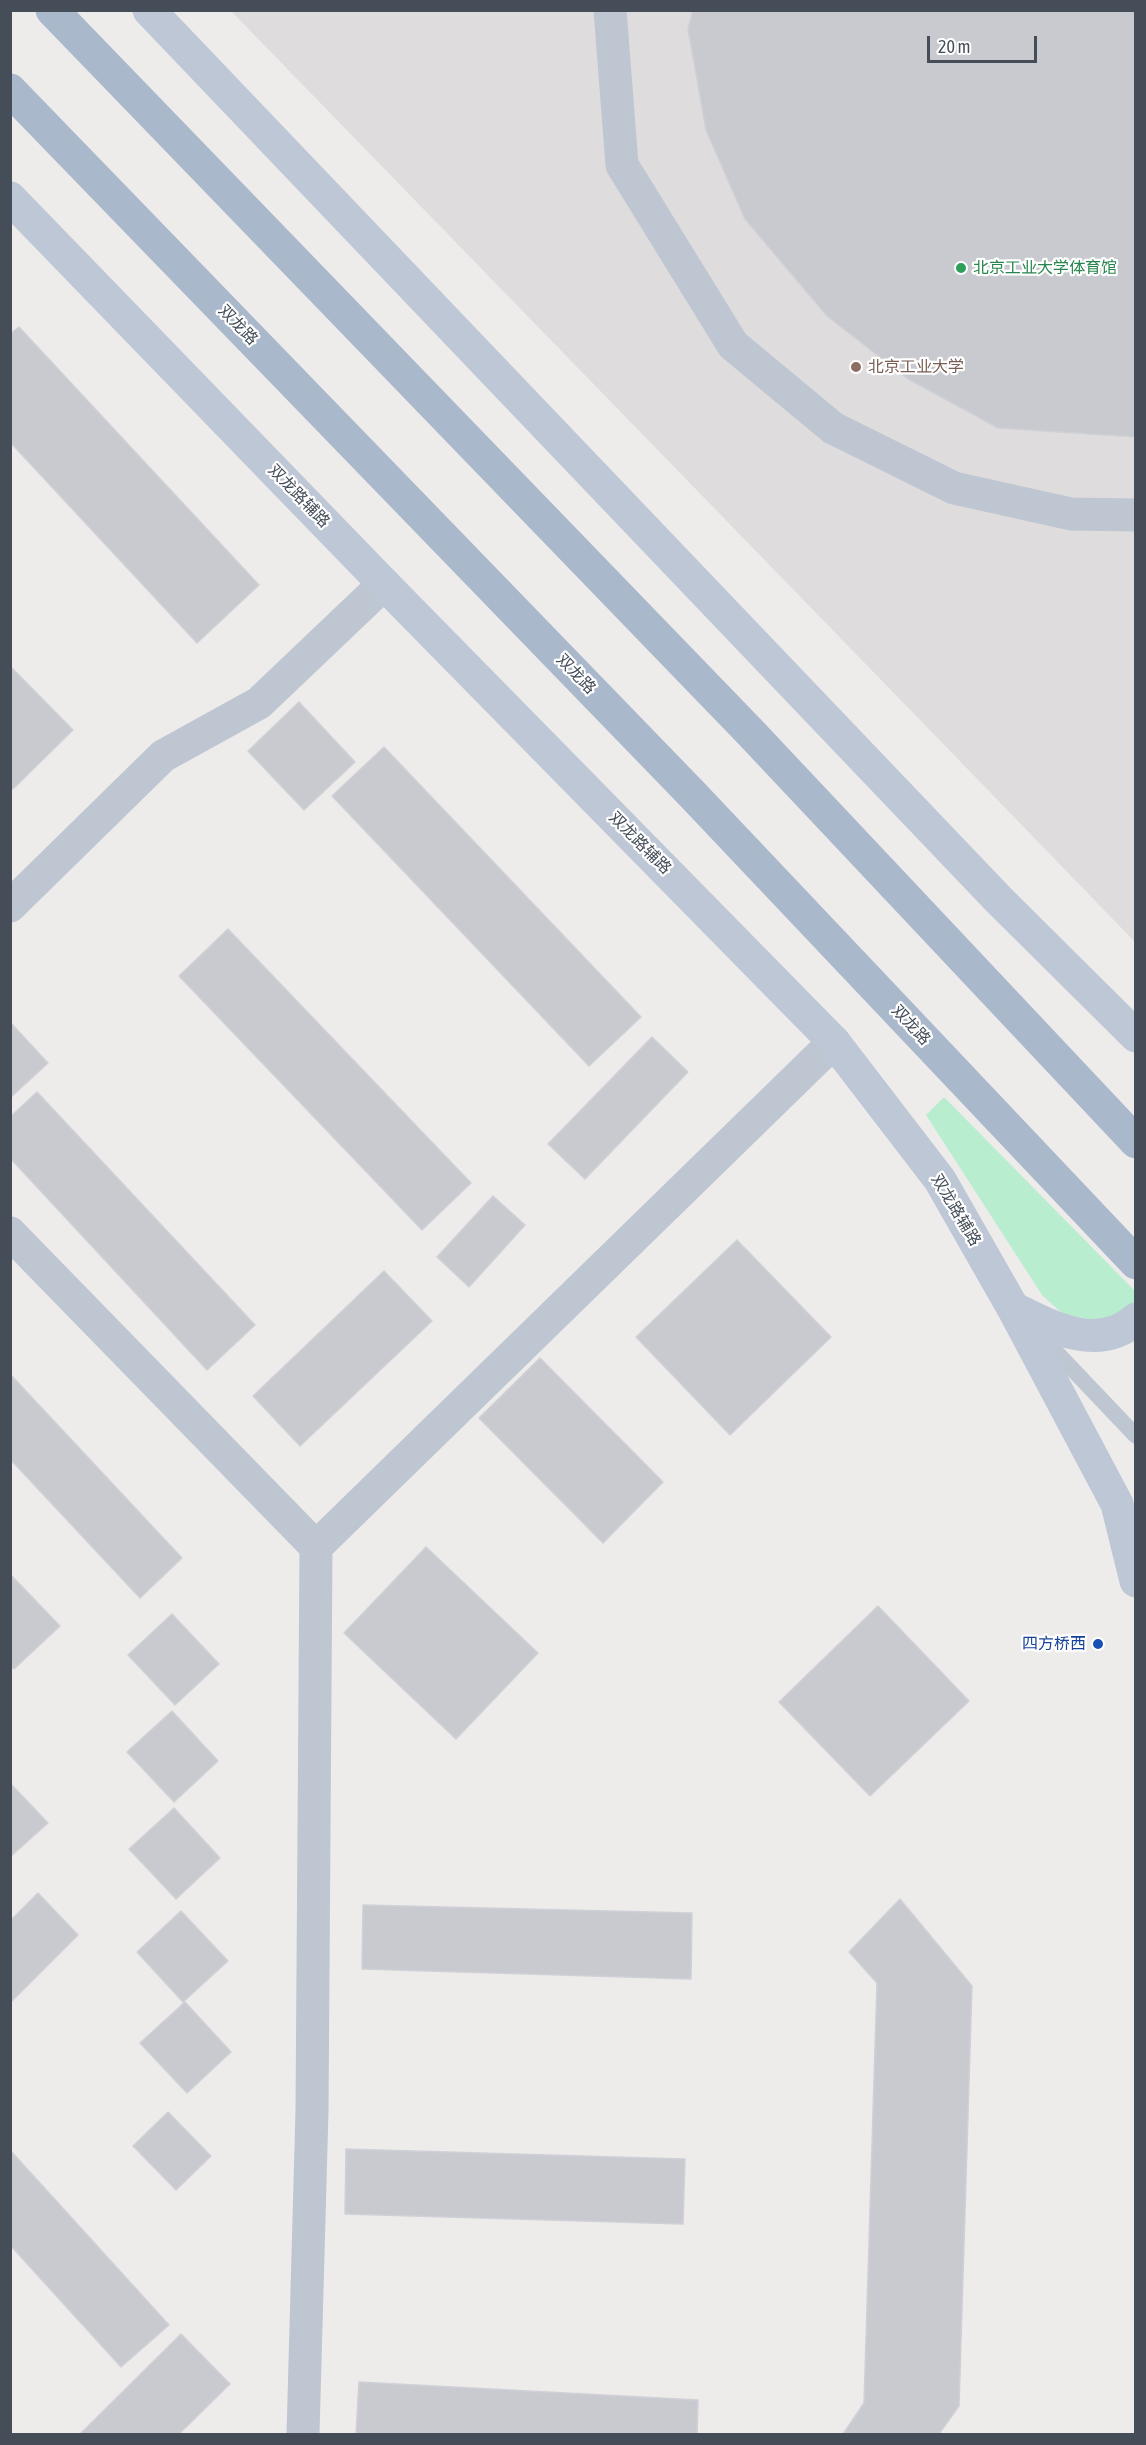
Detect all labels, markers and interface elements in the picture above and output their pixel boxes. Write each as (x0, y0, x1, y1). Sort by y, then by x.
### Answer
scale bar (930, 24, 1040, 62)
text: 20 m (938, 36, 970, 57)
place label: 北京工业大学体育馆 (973, 258, 1117, 278)
marker: 北京工业大学体育馆 (954, 261, 968, 275)
street label: 双龙路 (214, 301, 262, 349)
place label: 北京工业大学 (868, 357, 964, 377)
marker: 北京工业大学 (849, 360, 863, 374)
street label: 双龙路辅路 (264, 461, 334, 531)
street label: 双龙路 (552, 650, 600, 698)
street label: 双龙路辅路 (605, 808, 675, 878)
street label: 双龙路 (888, 1001, 934, 1049)
street label: 双龙路辅路 (927, 1171, 985, 1249)
place label: 四方桥西 (1022, 1634, 1086, 1654)
marker: 四方桥西 (1091, 1637, 1105, 1651)

